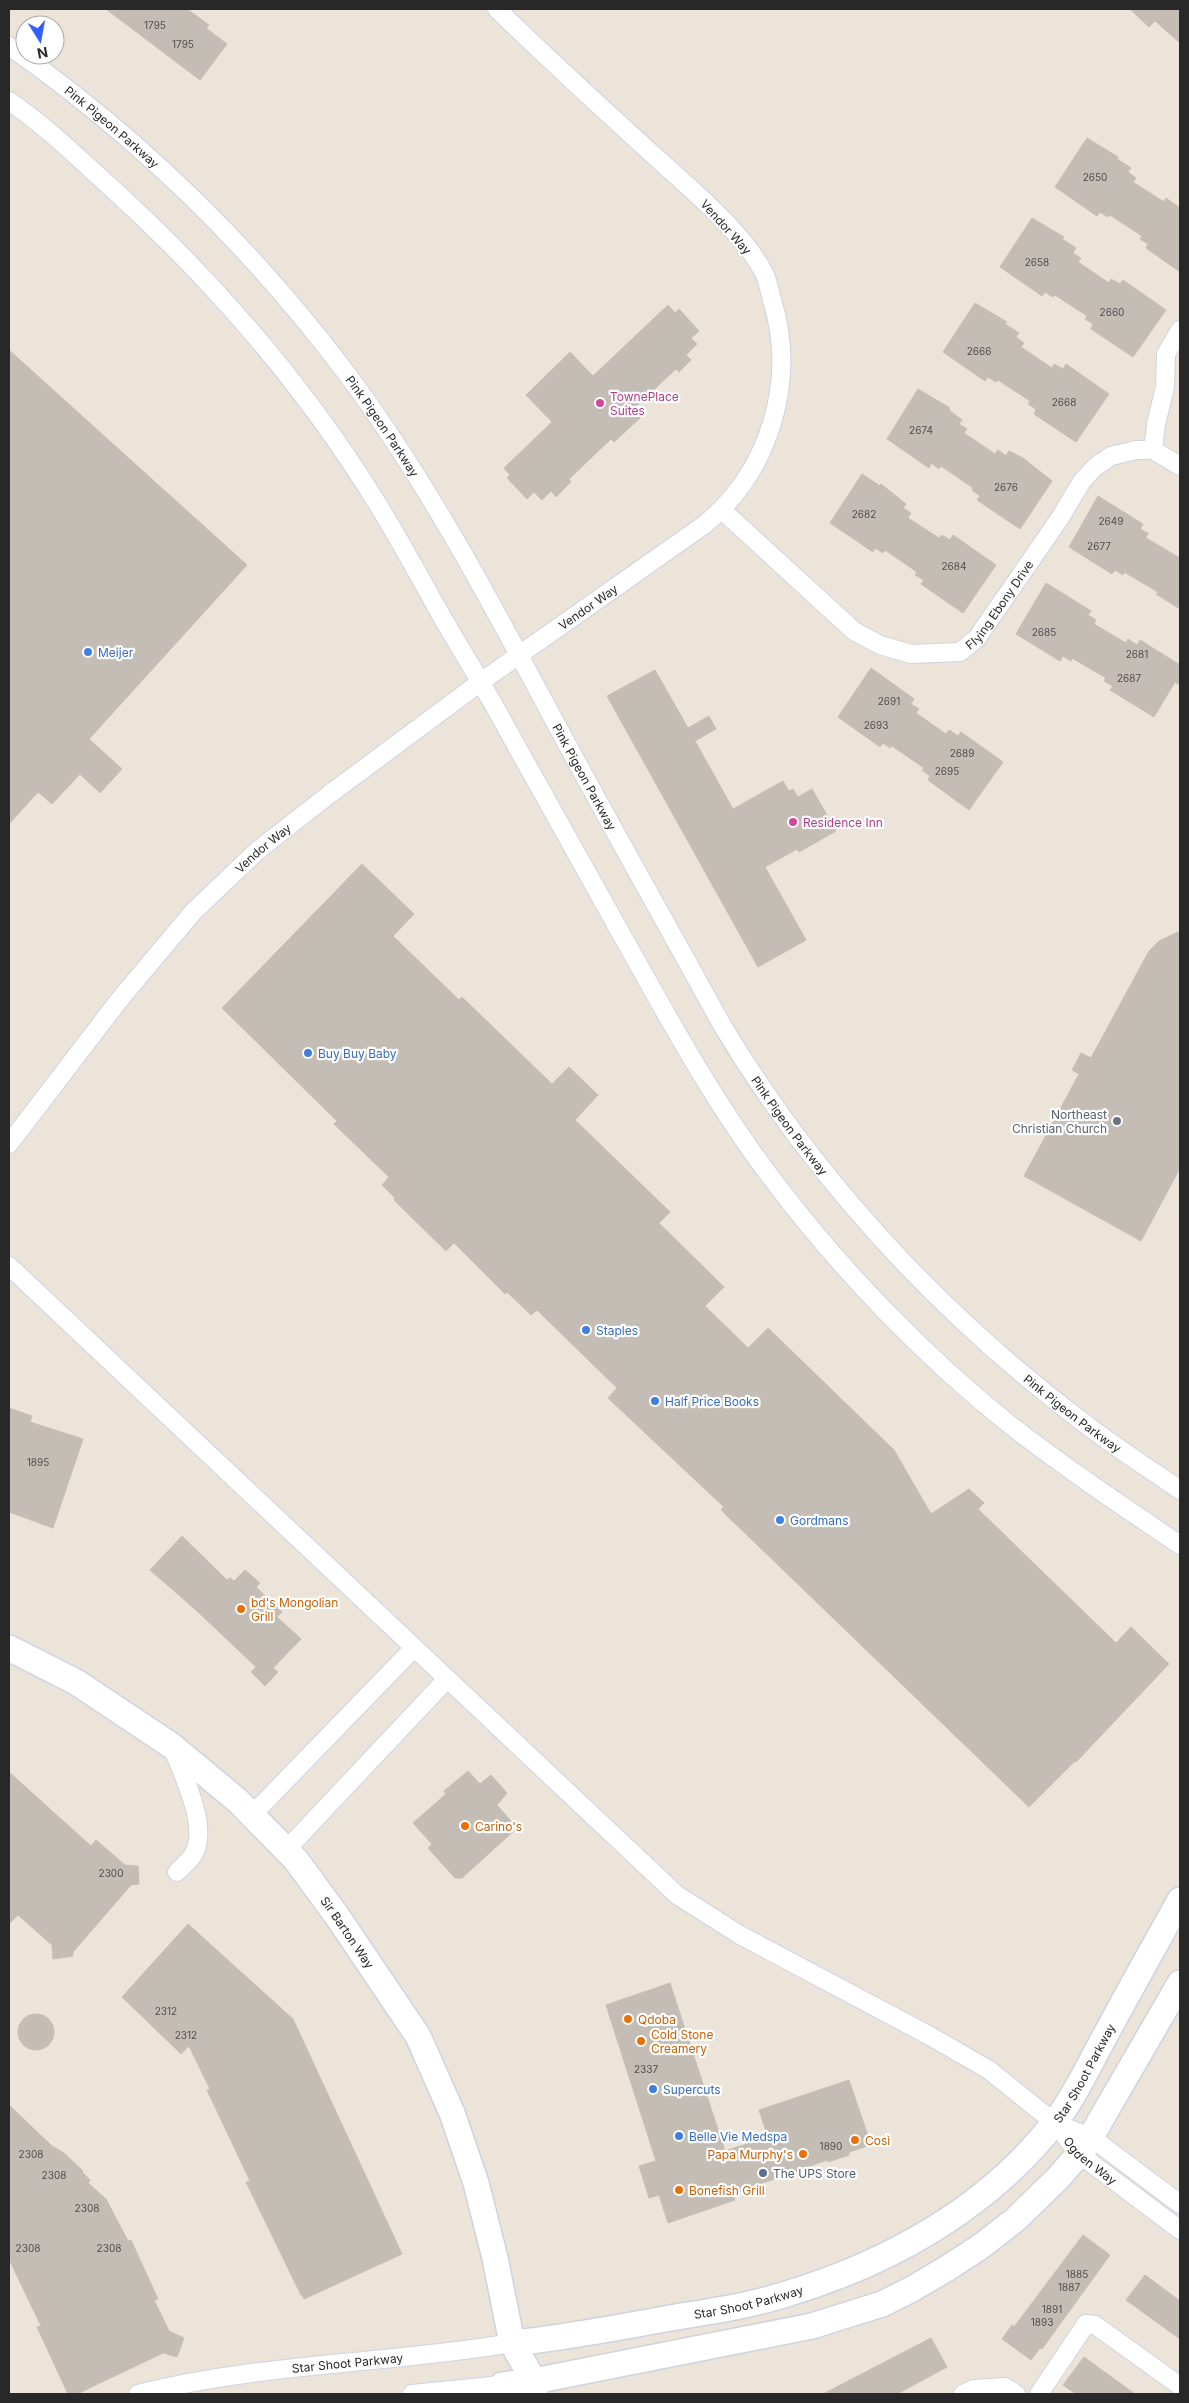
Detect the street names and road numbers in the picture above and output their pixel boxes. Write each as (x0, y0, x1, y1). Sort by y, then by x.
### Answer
street label: Pink Pigeon Parkway (62, 83, 163, 171)
street label: Vendor Way (697, 196, 755, 258)
street label: Pink Pigeon Parkway (343, 372, 423, 480)
street label: Flying Ebony Drive (962, 557, 1036, 652)
street label: Vendor Way (555, 581, 621, 633)
street label: Pink Pigeon Parkway (550, 721, 620, 833)
street label: Vendor Way (232, 820, 294, 876)
street label: Pink Pigeon Parkway (749, 1073, 831, 1178)
street label: Pink Pigeon Parkway (1021, 1371, 1125, 1456)
street label: Sir Barton Way (318, 1893, 378, 1971)
street label: Star Shoot Parkway (1050, 2021, 1118, 2126)
street label: Ogden Way (1061, 2133, 1120, 2188)
street label: Star Shoot Parkway (693, 2282, 805, 2322)
street label: Star Shoot Parkway (291, 2350, 404, 2376)

